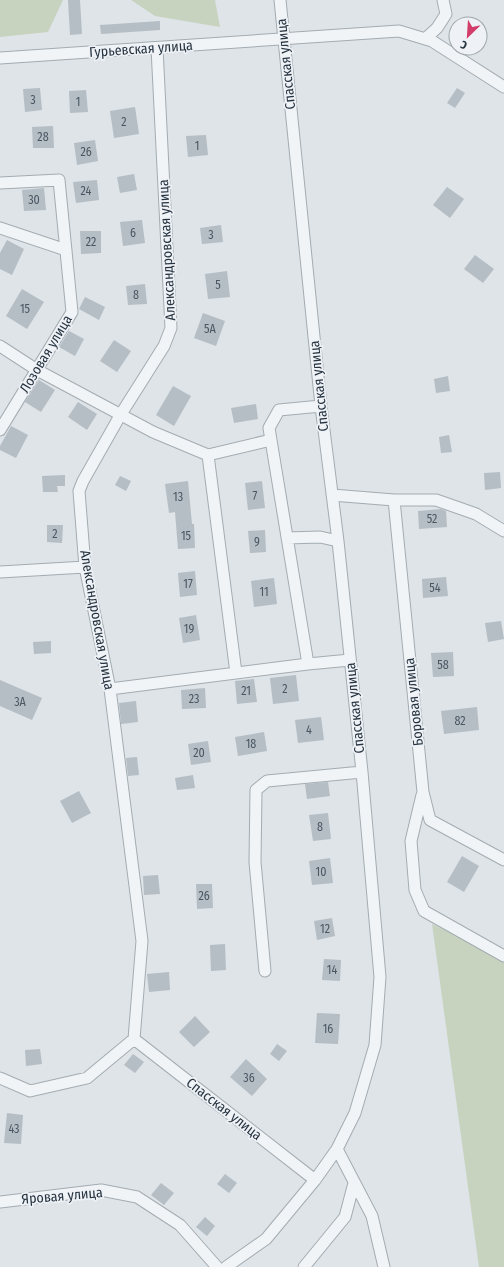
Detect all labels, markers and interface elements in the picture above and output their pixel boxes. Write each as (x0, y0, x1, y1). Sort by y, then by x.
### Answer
north arrow (448, 16, 488, 56)
street label: Спасская улица (273, 18, 299, 110)
street label: Гурьевская улица (89, 37, 194, 61)
text: С (458, 37, 469, 52)
house number: 3 (30, 93, 36, 107)
house number: 1 (76, 95, 80, 109)
house number: 2 (121, 115, 127, 129)
house number: 28 (37, 130, 49, 144)
house number: 1 (195, 139, 199, 153)
house number: 26 (80, 145, 92, 159)
street label: Александровская улица (155, 179, 179, 321)
house number: 24 (81, 184, 92, 198)
house number: 30 (28, 193, 40, 207)
house number: 6 (130, 226, 136, 240)
house number: 3 (208, 228, 214, 242)
house number: 22 (86, 235, 96, 249)
house number: 5 (215, 278, 221, 292)
house number: 8 (133, 288, 139, 302)
house number: 15 (20, 302, 31, 316)
street label: Лозовая улица (16, 312, 76, 396)
house number: 5А (204, 322, 217, 336)
street label: Спасская улица (306, 340, 332, 432)
house number: 7 (253, 489, 258, 503)
house number: 13 (173, 490, 183, 504)
house number: 52 (427, 512, 437, 526)
house number: 2 (52, 527, 58, 541)
house number: 15 (181, 529, 192, 543)
house number: 9 (254, 535, 260, 549)
street label: Александровская улица (76, 549, 118, 691)
house number: 17 (183, 577, 193, 591)
house number: 54 (429, 581, 441, 595)
house number: 11 (259, 585, 269, 599)
house number: 19 (184, 622, 194, 636)
street label: Боровая улица (401, 657, 427, 747)
house number: 58 (437, 658, 449, 672)
street label: Спасская улица (342, 662, 368, 754)
house number: 2 (282, 682, 288, 696)
house number: 21 (241, 684, 251, 698)
house number: 23 (189, 692, 199, 706)
house number: 3А (14, 695, 27, 709)
house number: 82 (454, 714, 466, 728)
house number: 4 (306, 723, 312, 737)
house number: 18 (246, 737, 256, 751)
house number: 20 (193, 746, 205, 760)
house number: 8 (317, 820, 323, 834)
house number: 10 (316, 865, 326, 879)
house number: 26 (198, 889, 210, 903)
house number: 12 (320, 922, 330, 936)
house number: 14 (327, 963, 337, 977)
house number: 16 (323, 1022, 333, 1036)
house number: 36 (243, 1071, 255, 1085)
street label: Спасская улица (183, 1074, 265, 1144)
house number: 43 (8, 1122, 20, 1136)
street label: Яровая улица (21, 1184, 103, 1208)

